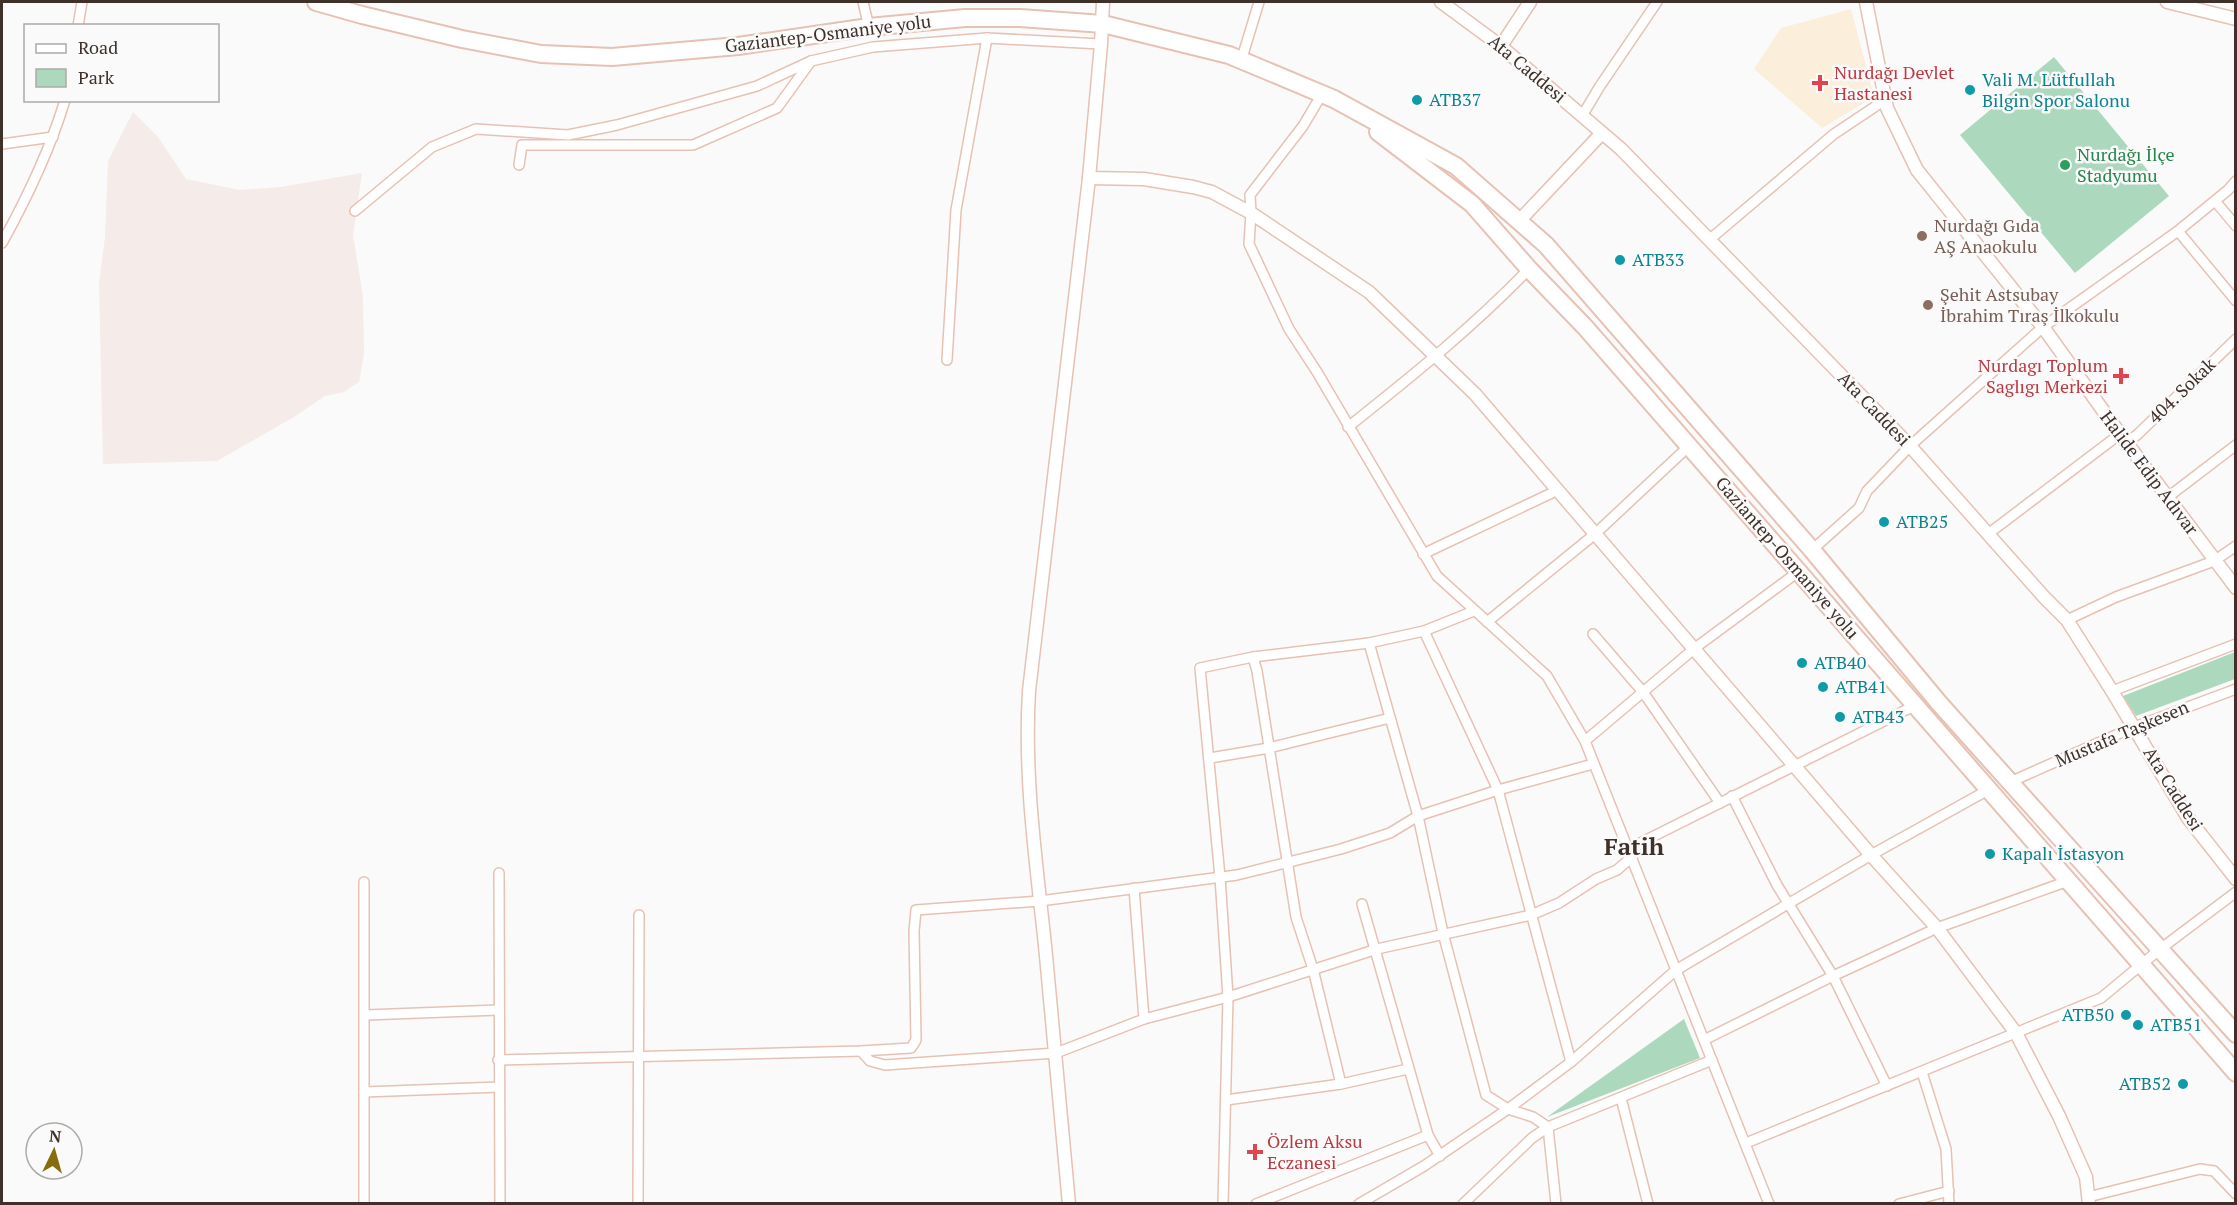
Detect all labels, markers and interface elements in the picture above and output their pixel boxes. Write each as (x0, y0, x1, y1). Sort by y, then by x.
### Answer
street label: Gaziantep-Osmaniye yolu (723, 8, 932, 58)
legend (24, 24, 219, 102)
street label: Ata Caddesi (1484, 29, 1572, 108)
text: Road (78, 35, 118, 59)
place label: Nurdağı Devlet Hastanesi (1834, 60, 1955, 105)
text: Park (78, 65, 115, 89)
place label: Vali M. Lütfullah Bilgin Spor Salonu (1982, 67, 2130, 112)
marker: Nurdağı Devlet Hastanesi (1811, 74, 1829, 92)
marker: Vali M. Lütfullah Bilgin Spor Salonu (1963, 83, 1977, 97)
place label: ATB37 (1429, 87, 1481, 111)
marker: ATB37 (1410, 93, 1424, 107)
place label: Nurdağı İlçe Stadyumu (2077, 142, 2175, 187)
marker: Nurdağı İlçe Stadyumu (2058, 158, 2072, 172)
place label: Nurdağı Gıda AŞ Anaokulu (1934, 213, 2040, 258)
marker: Nurdağı Gıda AŞ Anaokulu (1915, 229, 1929, 243)
place label: ATB33 (1632, 247, 1684, 271)
marker: ATB33 (1613, 253, 1627, 267)
place label: Şehit Astsubay İbrahim Tıraş İlkokulu (1940, 282, 2119, 327)
marker: Şehit Astsubay İbrahim Tıraş İlkokulu (1921, 298, 1935, 312)
street label: 404. Sokak (2142, 352, 2221, 428)
place label: Nurdagı Toplum Saglıgı Merkezi (1978, 353, 2108, 398)
street label: Ata Caddesi (1833, 366, 1916, 451)
marker: Nurdagı Toplum Saglıgı Merkezi (2112, 367, 2130, 385)
street label: Halide Edip Adıvar (2095, 406, 2204, 539)
street label: Gaziantep-Osmaniye yolu (1711, 471, 1865, 644)
place label: ATB25 (1896, 509, 1948, 533)
marker: ATB25 (1877, 515, 1891, 529)
place label: ATB40 (1814, 650, 1866, 674)
marker: ATB40 (1795, 656, 1809, 670)
place label: ATB41 (1835, 674, 1887, 698)
marker: ATB41 (1816, 680, 1830, 694)
street label: Mustafa Taşkesen (2051, 694, 2192, 772)
place label: ATB43 (1852, 704, 1904, 728)
marker: ATB43 (1833, 710, 1847, 724)
street label: Ata Caddesi (2139, 742, 2209, 835)
district label: Fatih (1604, 830, 1665, 862)
place label: Kapalı İstasyon (2002, 841, 2125, 865)
marker: Kapalı İstasyon (1983, 847, 1997, 861)
place label: ATB50 (2062, 1002, 2114, 1026)
marker: ATB50 (2119, 1008, 2133, 1022)
place label: ATB51 (2150, 1012, 2202, 1036)
marker: ATB51 (2131, 1018, 2145, 1032)
place label: ATB52 (2119, 1071, 2171, 1095)
marker: ATB52 (2176, 1077, 2190, 1091)
north arrow (24, 1121, 84, 1181)
text: N (48, 1125, 62, 1148)
place label: Özlem Aksu Eczanesi (1267, 1129, 1363, 1174)
marker: Özlem Aksu Eczanesi (1248, 1145, 1262, 1159)

